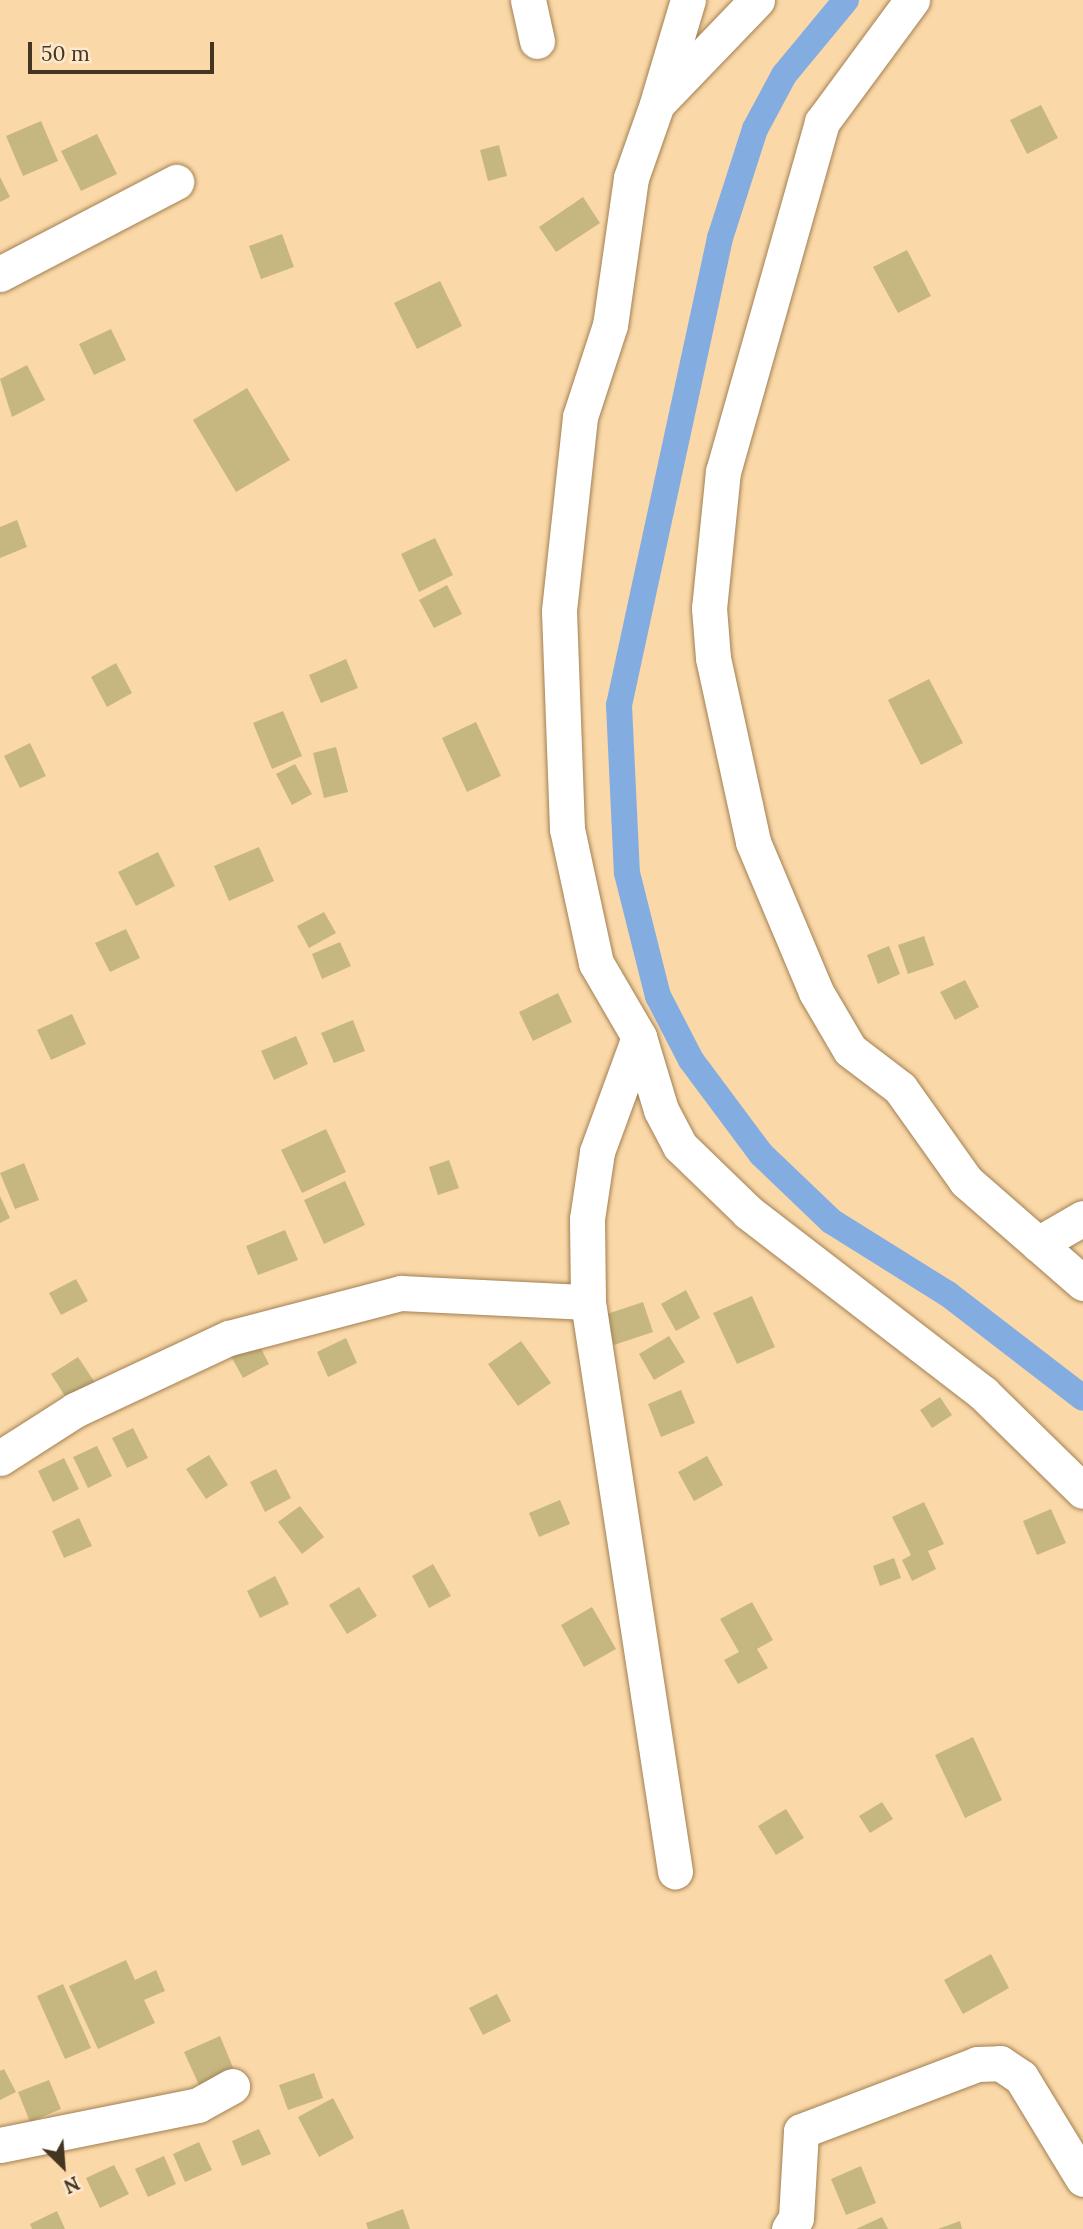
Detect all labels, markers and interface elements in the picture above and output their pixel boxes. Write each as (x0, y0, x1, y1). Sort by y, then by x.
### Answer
scale bar (32, 28, 217, 72)
text: 50 m (41, 40, 90, 67)
north arrow (28, 2131, 98, 2201)
text: N (60, 2171, 84, 2199)

